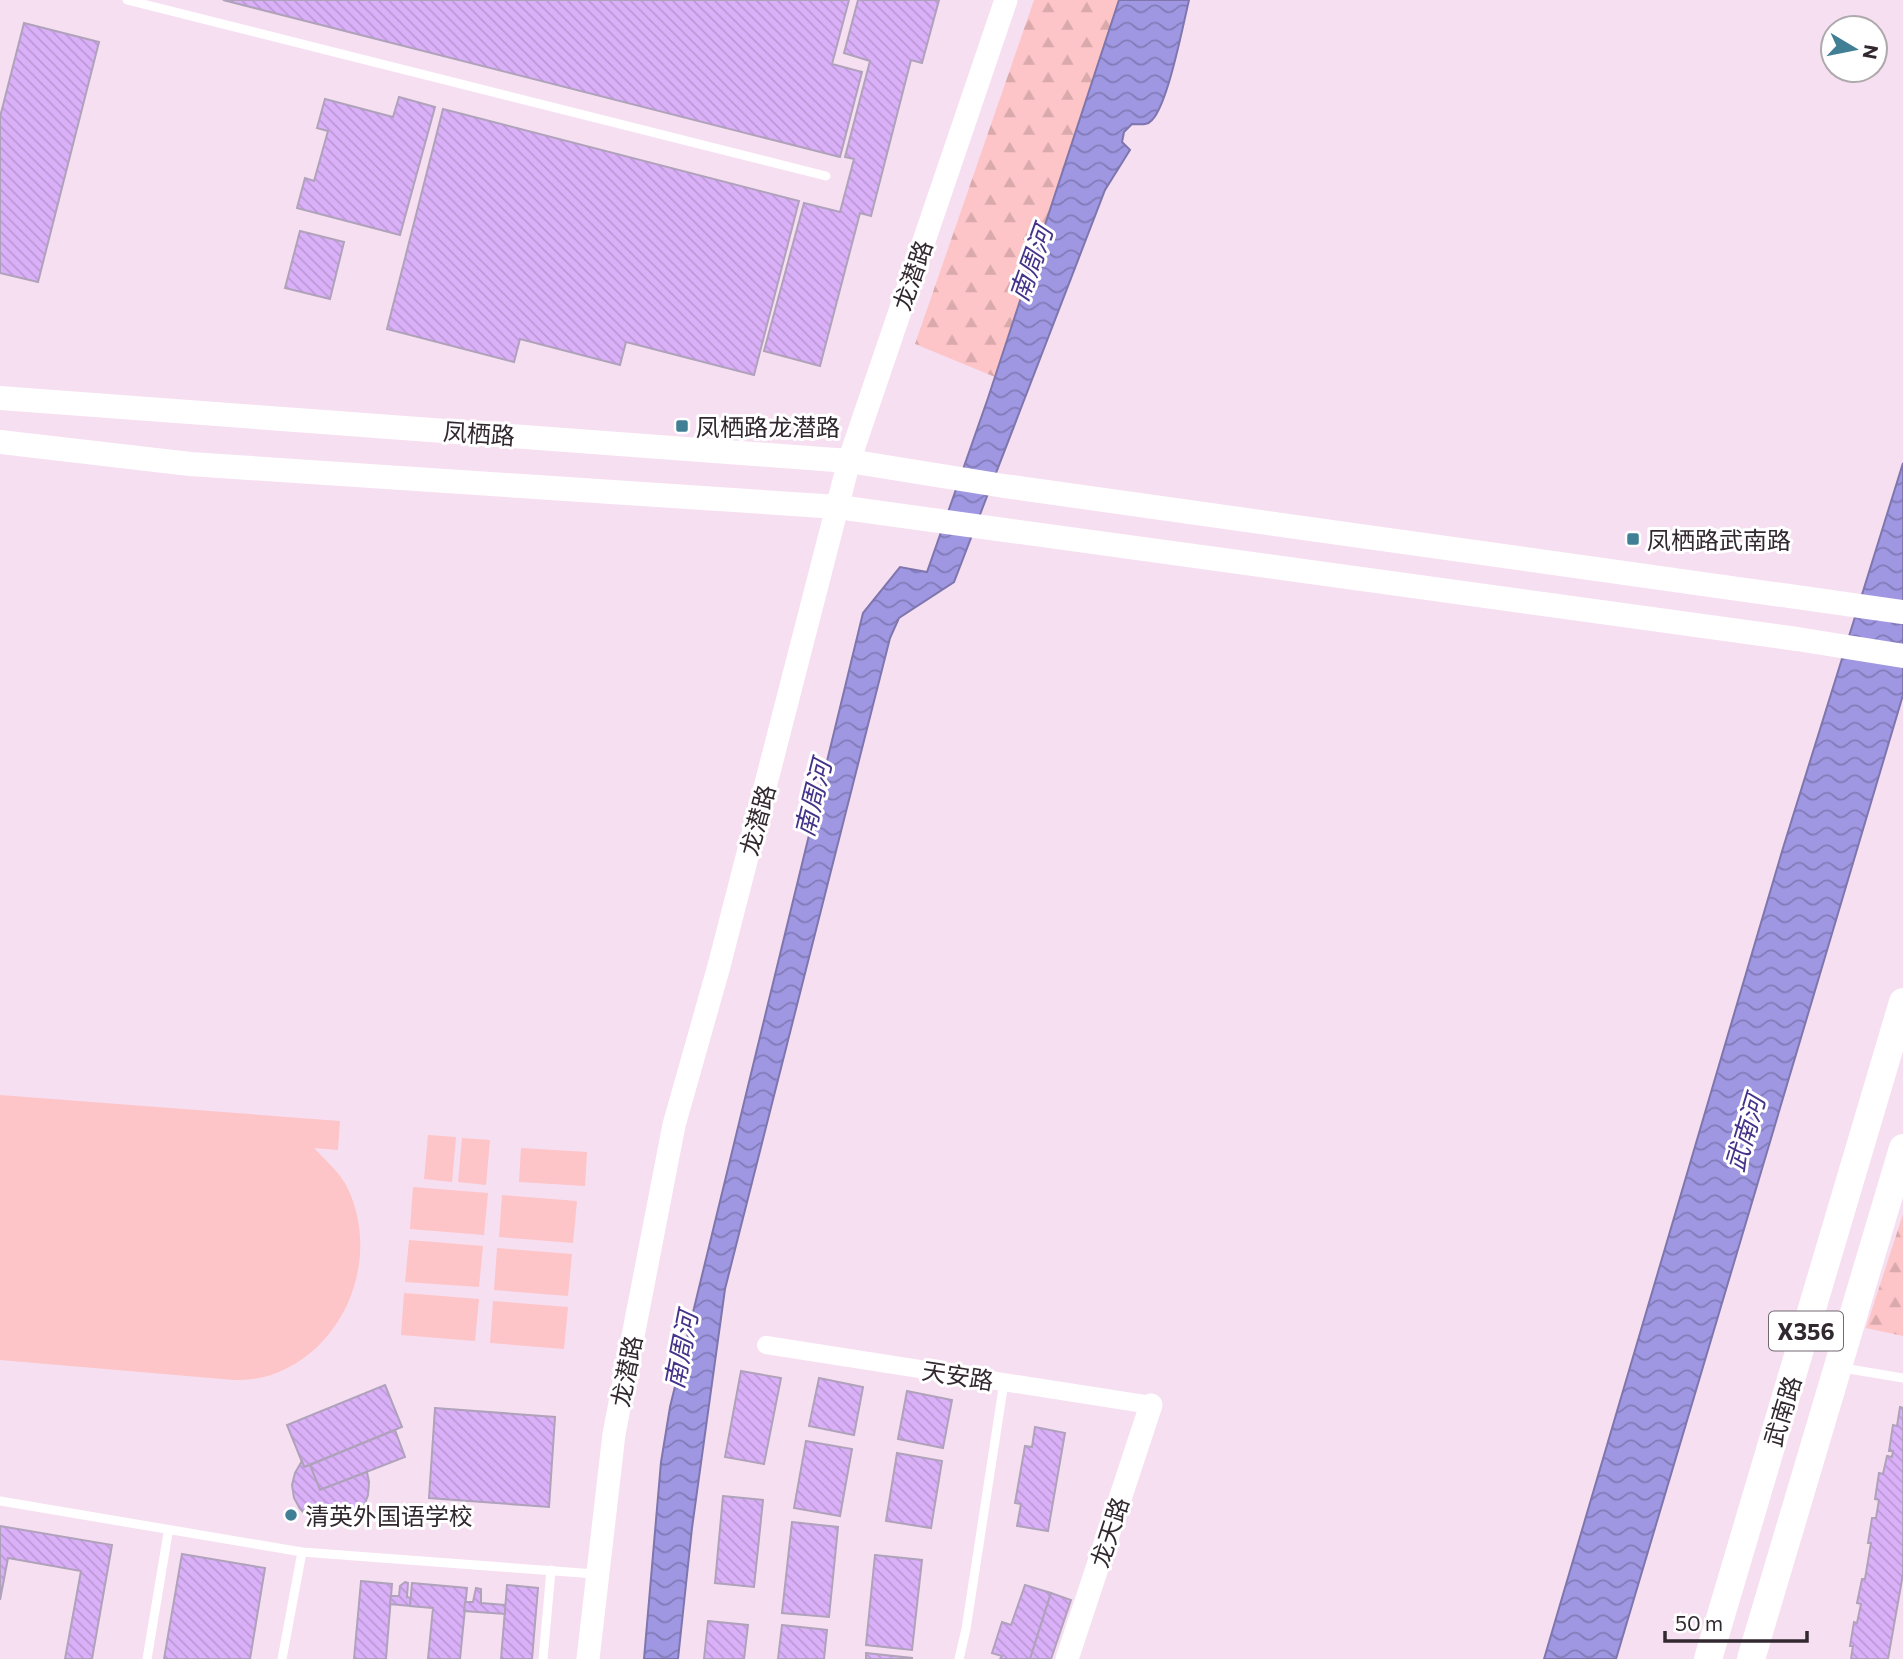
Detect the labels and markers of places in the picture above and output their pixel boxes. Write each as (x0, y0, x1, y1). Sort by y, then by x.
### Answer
place label: 凤栖路龙潜路 (696, 412, 840, 441)
marker: 凤栖路龙潜路 (674, 418, 690, 434)
place label: 凤栖路武南路 (1647, 525, 1791, 554)
marker: 凤栖路武南路 (1625, 531, 1641, 547)
place label: 清英外国语学校 (305, 1501, 473, 1530)
marker: 清英外国语学校 (283, 1507, 299, 1523)

